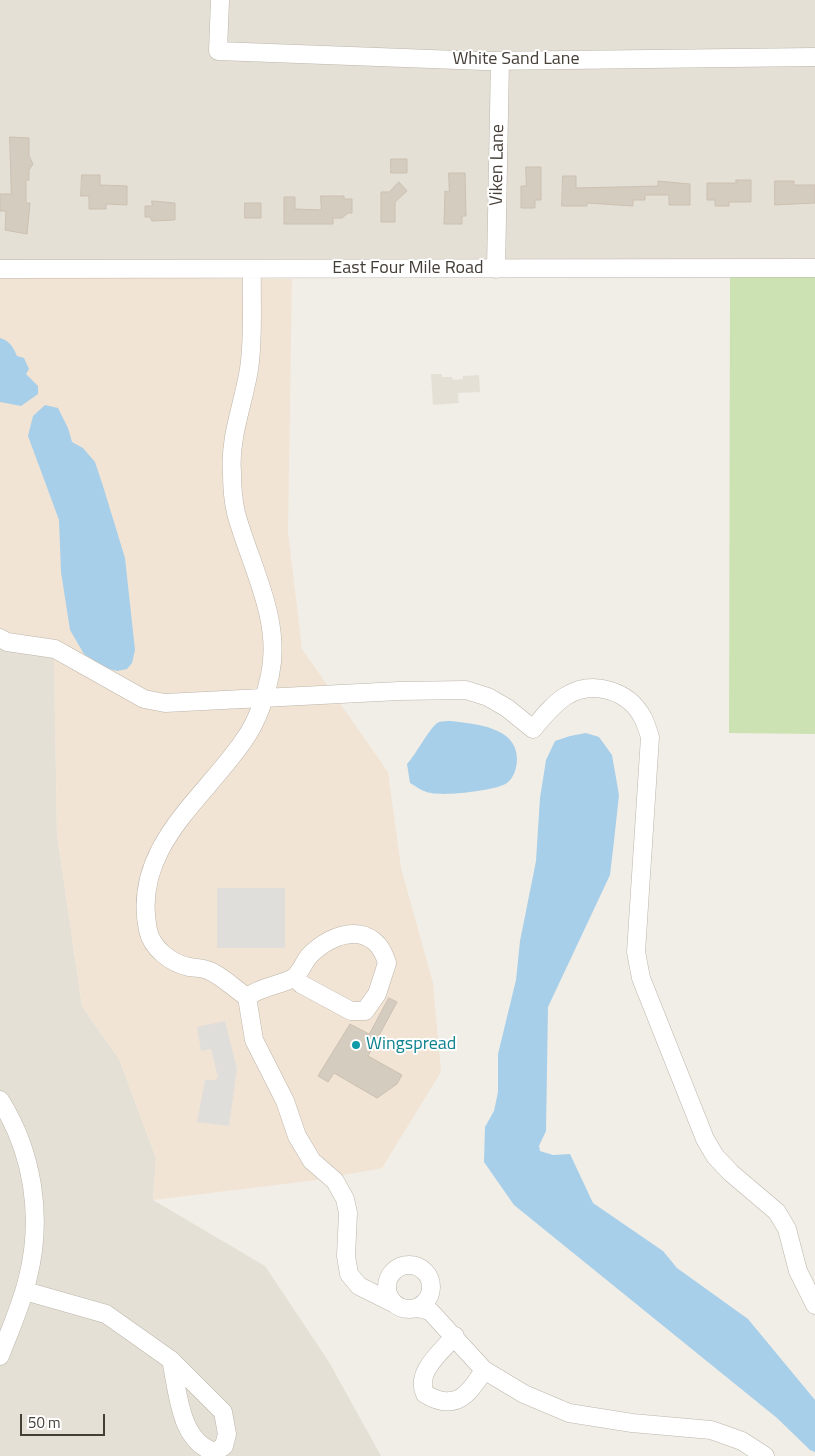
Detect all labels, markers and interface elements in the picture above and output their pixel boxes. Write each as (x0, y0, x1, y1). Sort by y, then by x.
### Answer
street label: White Sand Lane (452, 49, 580, 71)
street label: Viken Lane (486, 124, 510, 206)
street label: East Four Mile Road (332, 258, 484, 280)
place label: Wingspread (366, 1034, 456, 1056)
marker: Wingspread (350, 1039, 362, 1051)
scale bar (22, 1404, 108, 1436)
text: 50 m (28, 1411, 61, 1434)

